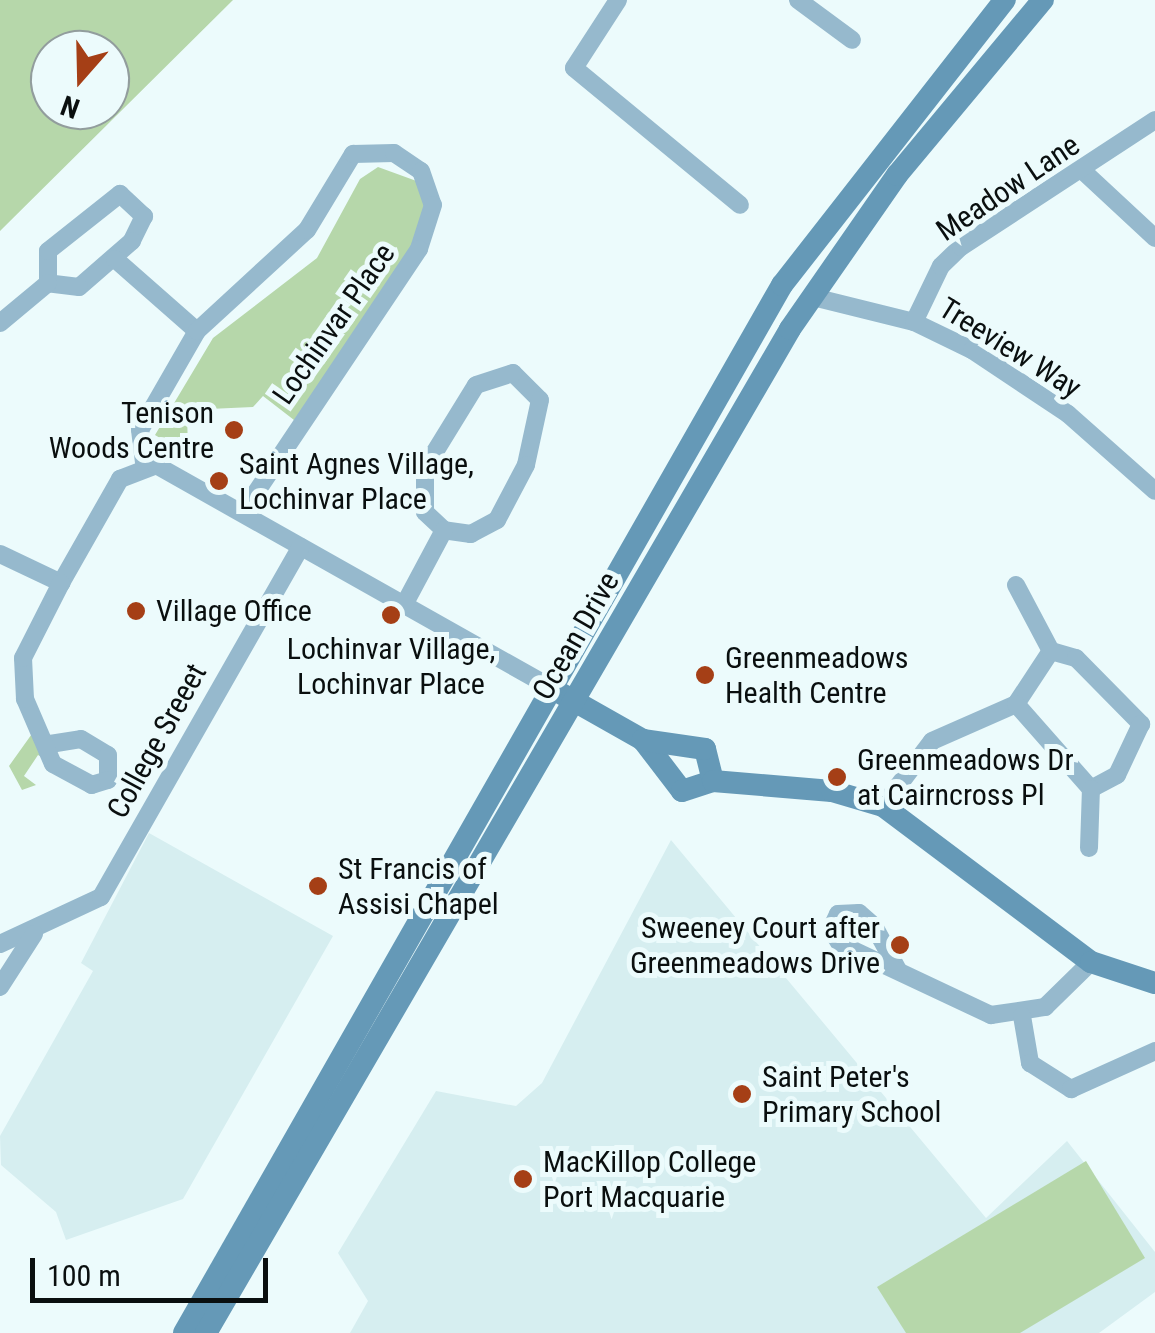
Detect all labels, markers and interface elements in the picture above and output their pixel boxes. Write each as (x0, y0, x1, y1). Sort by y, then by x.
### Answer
north arrow (30, 30, 130, 130)
text: N (57, 88, 84, 125)
street label: Meadow Lane (930, 127, 1086, 249)
street label: Lochinvar Place (265, 237, 403, 411)
street label: Treeview Way (932, 290, 1088, 406)
place label: Tenison Woods Centre (49, 395, 214, 466)
marker: Tenison Woods Centre (223, 419, 245, 441)
place label: Saint Agnes Village, Lochinvar Place (239, 446, 474, 516)
marker: Saint Agnes Village, Lochinvar Place (208, 470, 230, 492)
street label: Ocean Drive (525, 566, 627, 706)
place label: Village Office (156, 593, 312, 629)
marker: Village Office (125, 600, 147, 622)
marker: Lochinvar Village, Lochinvar Place (380, 604, 402, 626)
place label: Lochinvar Village, Lochinvar Place (287, 631, 495, 702)
place label: Greenmeadows Health Centre (725, 640, 908, 710)
street label: College Sreeet (100, 657, 214, 825)
marker: Greenmeadows Health Centre (694, 664, 716, 686)
place label: Greenmeadows Dr at Cairncross Pl (857, 742, 1074, 812)
marker: Greenmeadows Dr at Cairncross Pl (826, 766, 848, 788)
place label: St Francis of Assisi Chapel (338, 851, 499, 922)
marker: St Francis of Assisi Chapel (307, 875, 329, 897)
place label: Sweeney Court after Greenmeadows Drive (630, 910, 880, 980)
marker: Sweeney Court after Greenmeadows Drive (889, 934, 911, 956)
place label: Saint Peter's Primary School (762, 1059, 941, 1130)
marker: Saint Peter's Primary School (731, 1083, 753, 1105)
place label: MacKillop College Port Macquarie (543, 1144, 756, 1214)
marker: MacKillop College Port Macquarie (512, 1168, 534, 1190)
scale bar (35, 1238, 272, 1300)
text: 100 m (47, 1258, 121, 1293)

